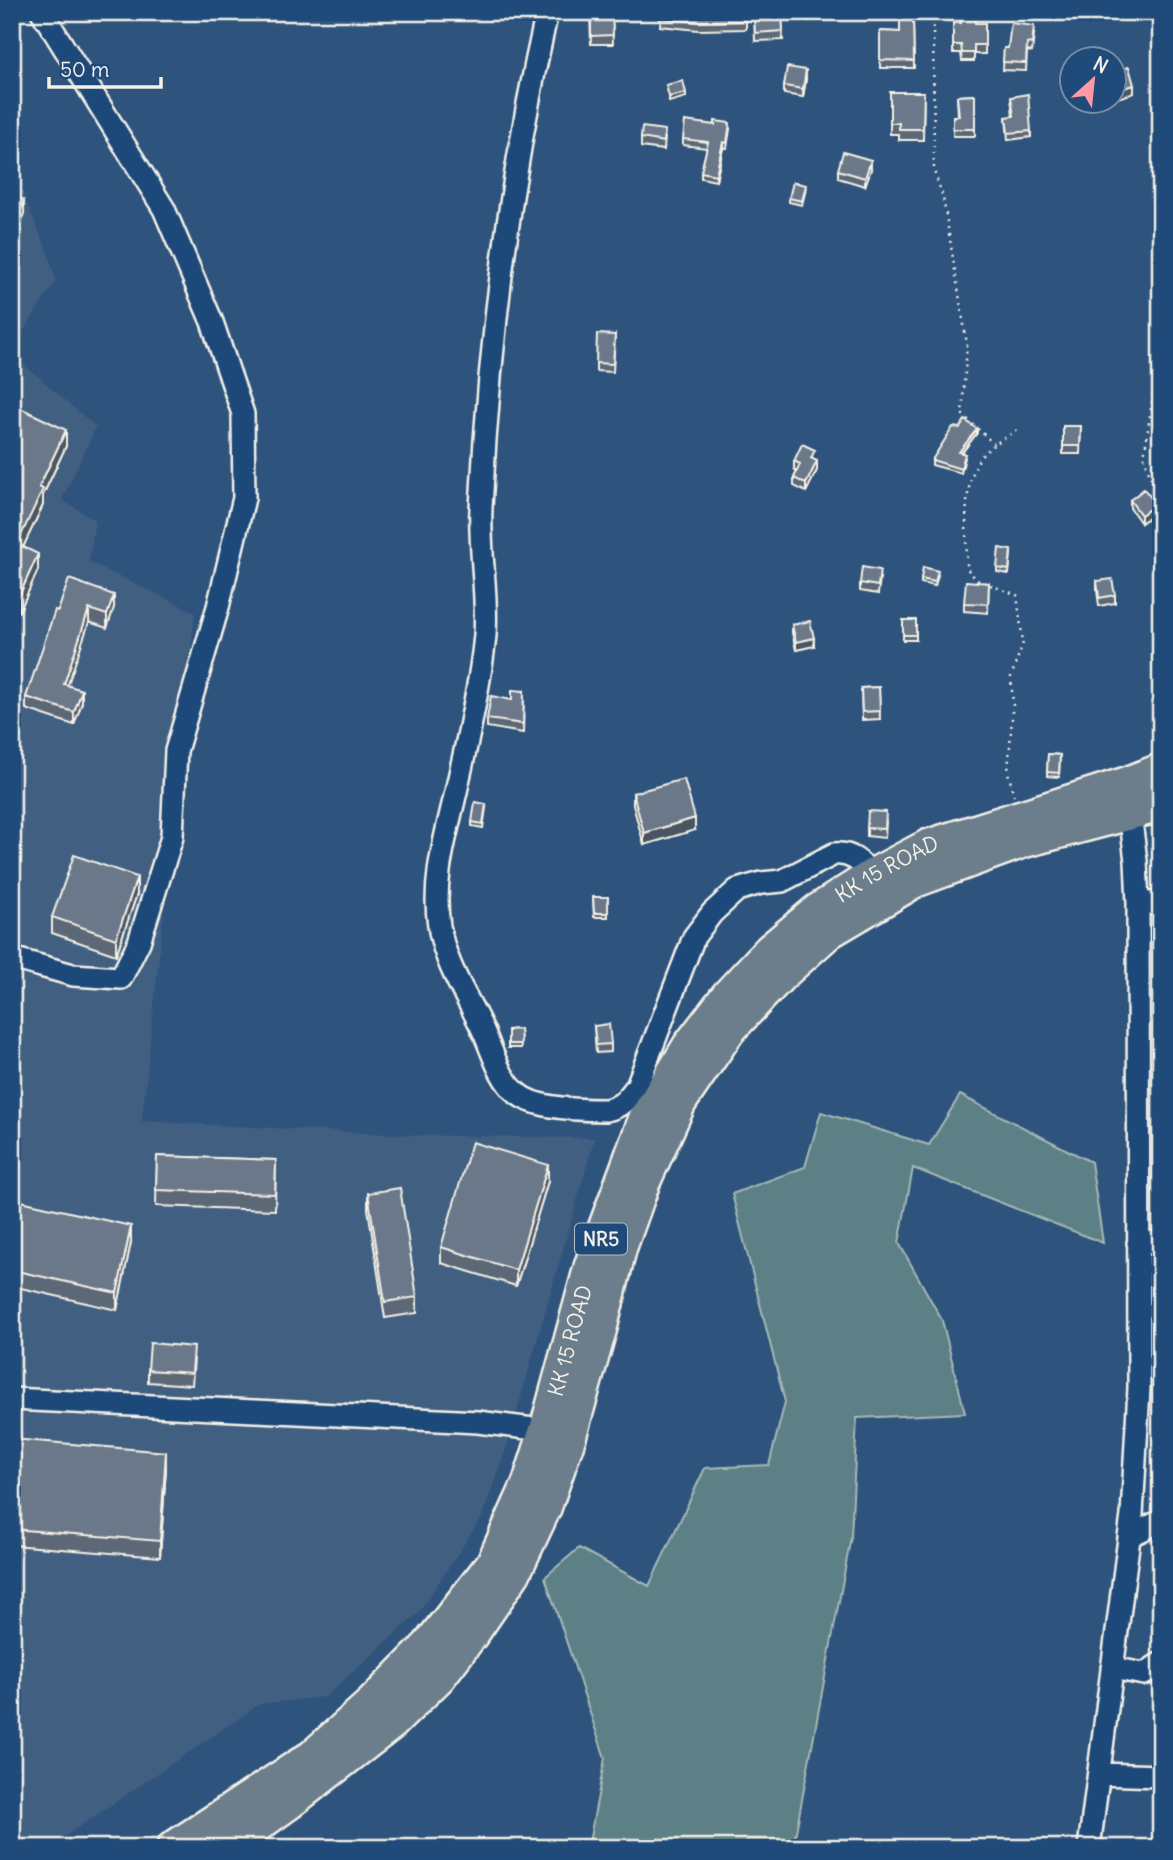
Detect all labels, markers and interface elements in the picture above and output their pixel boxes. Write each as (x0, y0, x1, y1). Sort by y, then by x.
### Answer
scale bar (49, 46, 161, 90)
north arrow (1058, 46, 1128, 116)
text: N (1089, 51, 1112, 79)
text: 50 m (60, 56, 109, 83)
street label: KK 15 ROAD (830, 830, 942, 909)
road number: NR5 (575, 1224, 627, 1254)
street label: KK 15 ROAD (542, 1282, 598, 1399)

